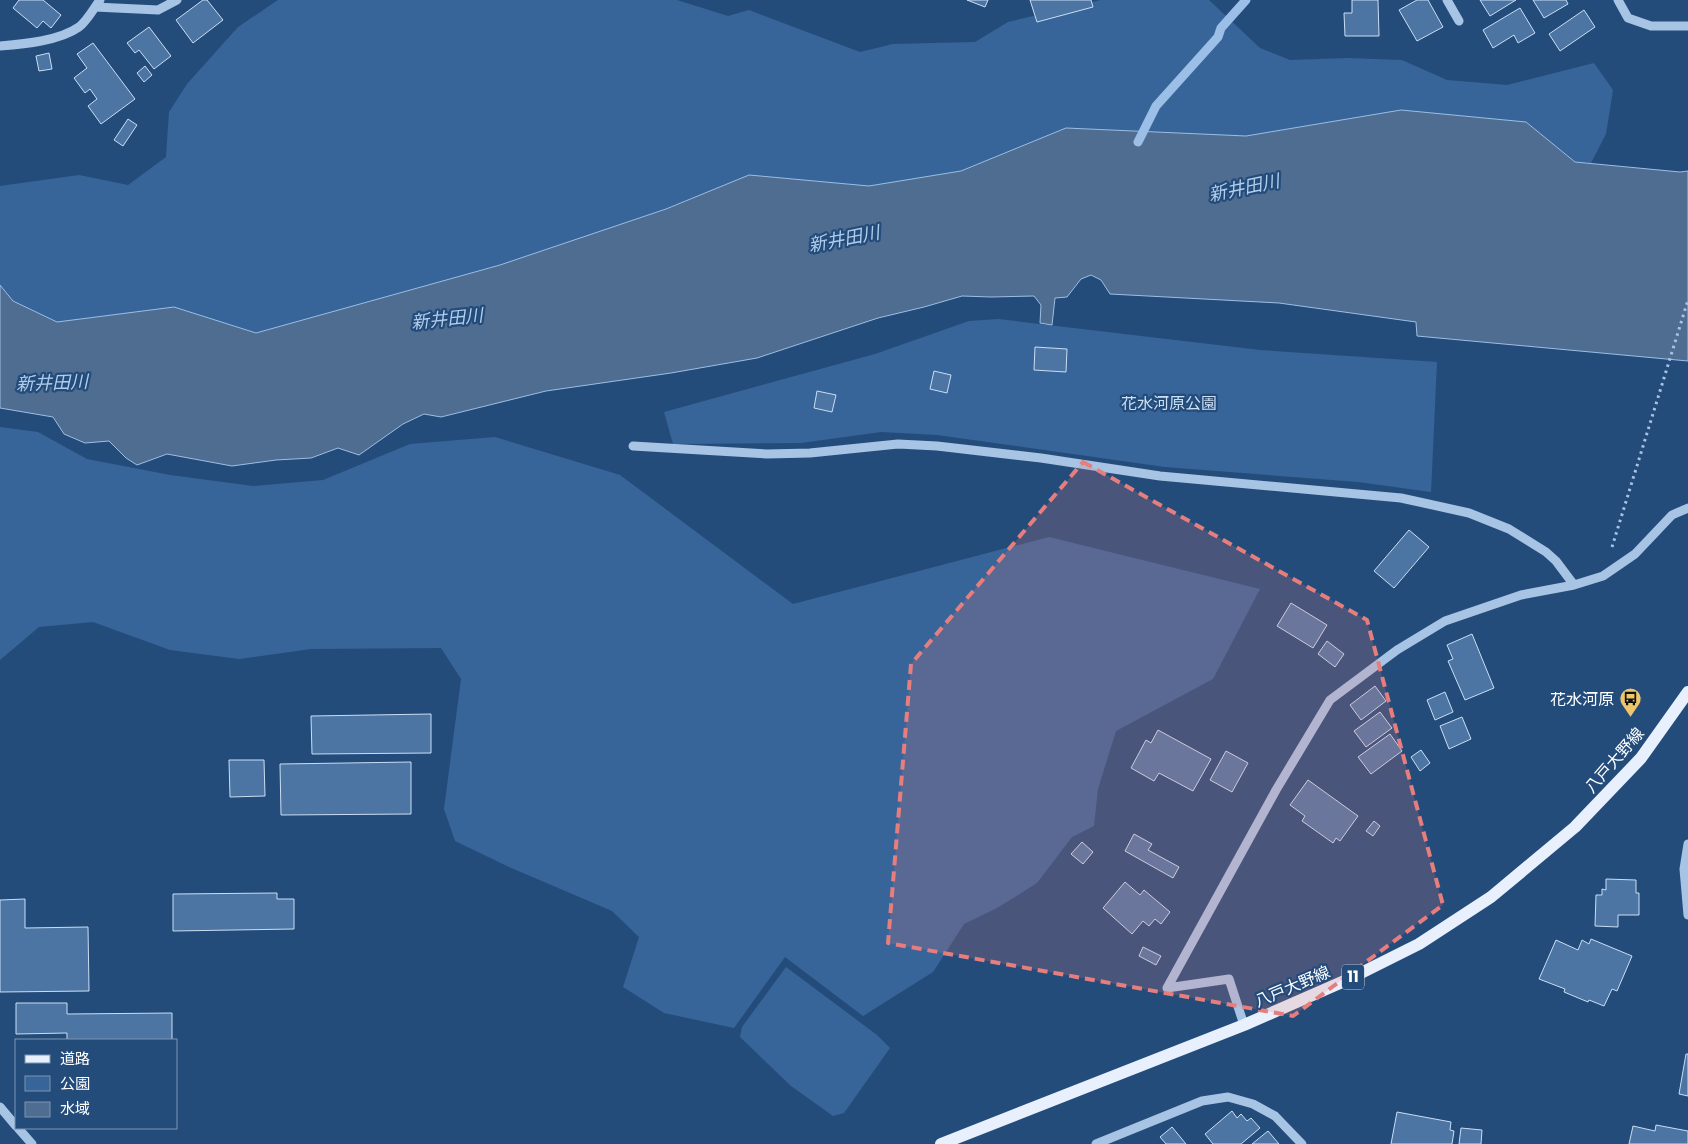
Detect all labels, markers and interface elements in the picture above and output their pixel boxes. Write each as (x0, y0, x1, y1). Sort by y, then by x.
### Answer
water label: 新井田川 (1206, 167, 1284, 207)
water label: 新井田川 (806, 219, 884, 258)
water label: 新井田川 (410, 302, 486, 335)
water label: 新井田川 (16, 369, 90, 396)
park label: 花水河原公園 (1121, 392, 1217, 415)
bus stop icon: 花水河原 (1618, 687, 1642, 718)
place label: 花水河原 (1550, 688, 1614, 711)
street label: 八戸大野線 (1579, 723, 1649, 798)
street label: 八戸大野線 (1251, 960, 1334, 1013)
road number: 11 (1342, 964, 1364, 990)
legend (15, 1039, 178, 1129)
text: 道路 (60, 1048, 90, 1069)
text: 公園 (60, 1073, 90, 1094)
text: 水域 (60, 1098, 90, 1119)

